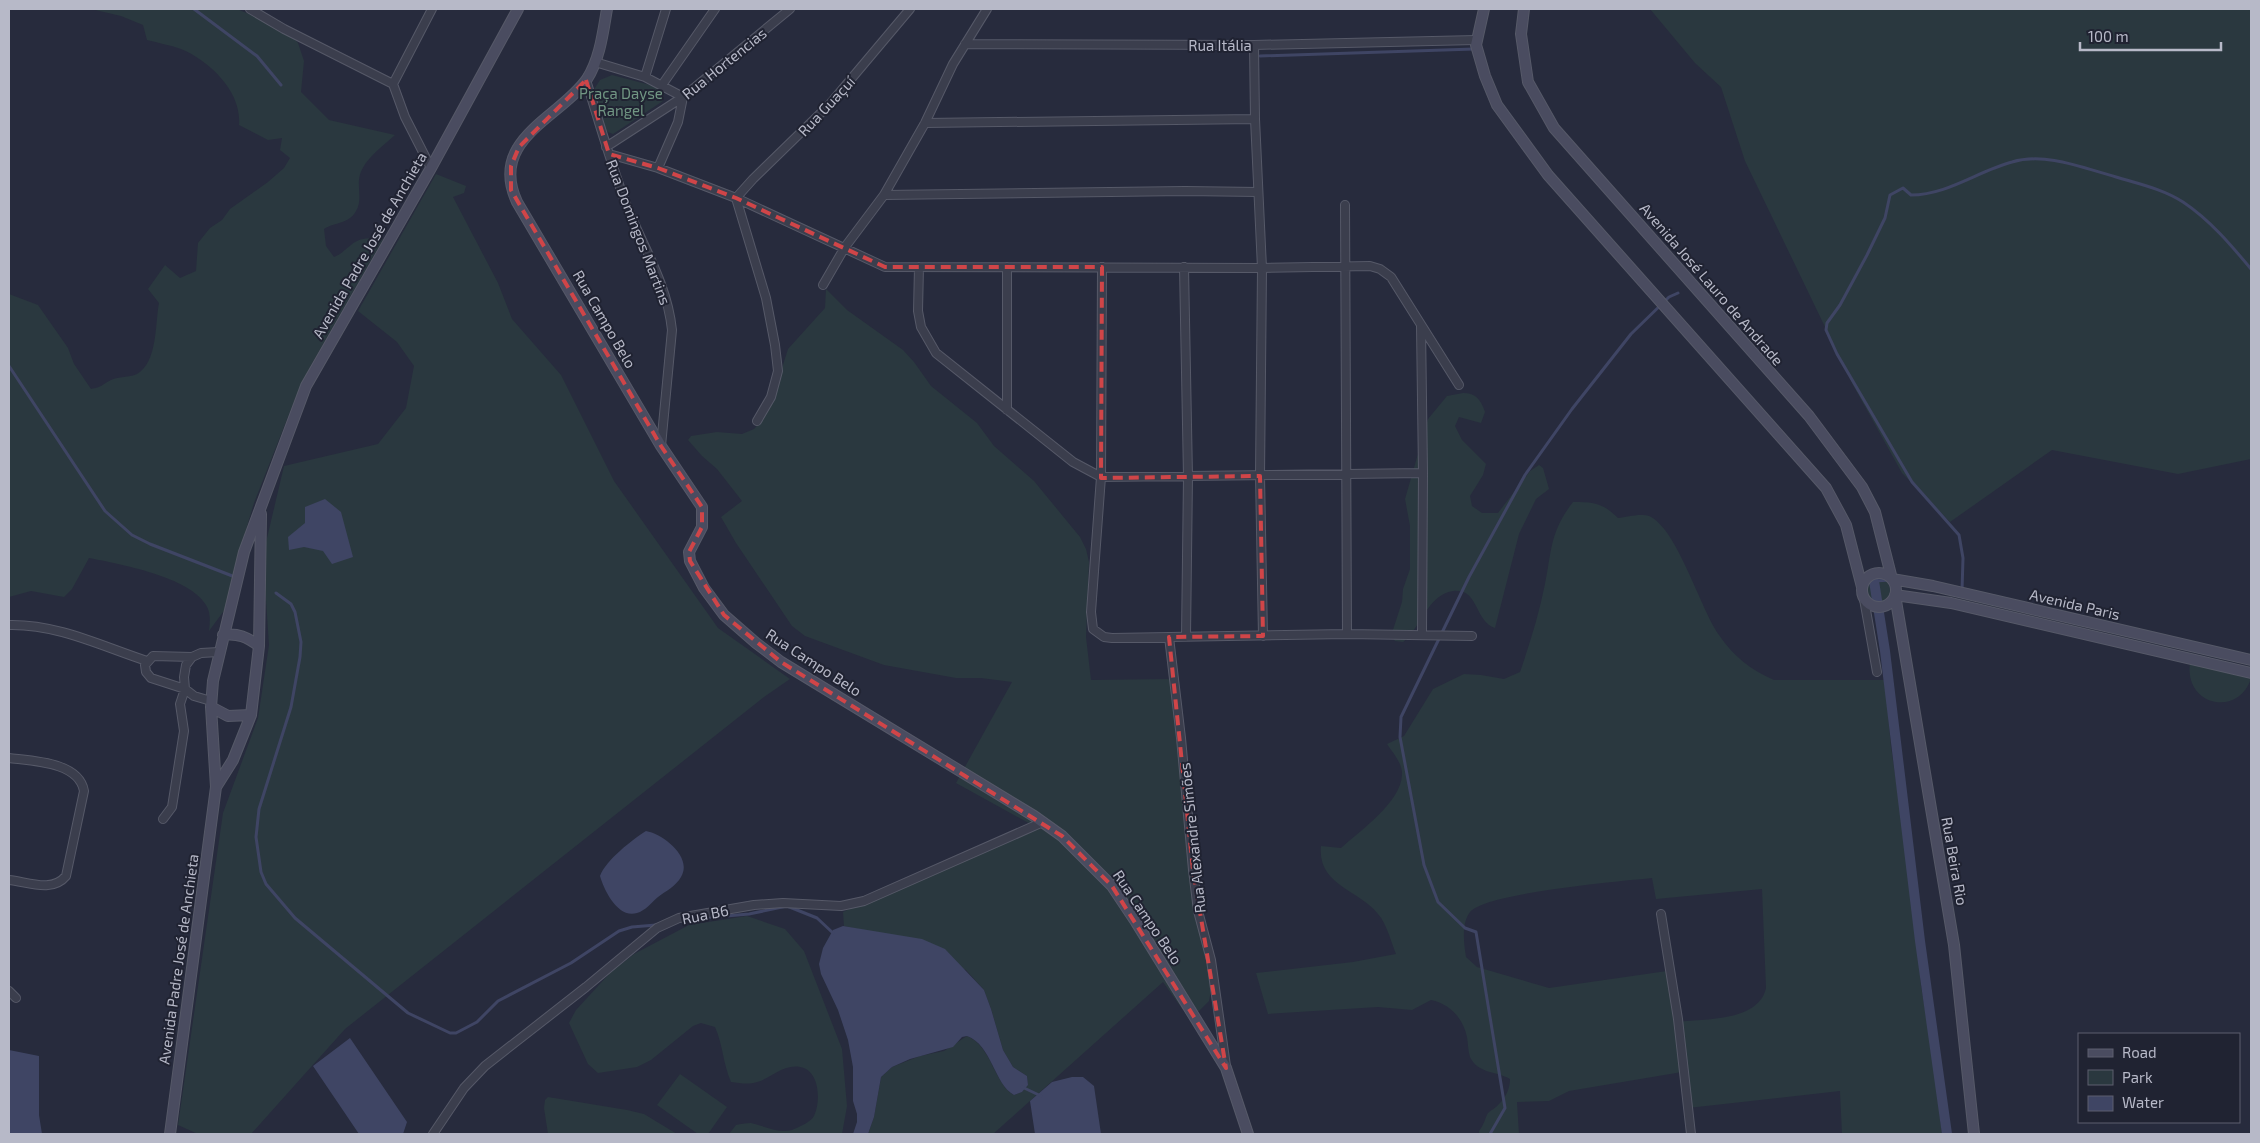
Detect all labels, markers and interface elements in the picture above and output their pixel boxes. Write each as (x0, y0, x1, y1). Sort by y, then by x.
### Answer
scale bar (2080, 20, 2221, 52)
street label: Rua Hortencias (678, 23, 770, 103)
text: 100 m (2088, 27, 2129, 45)
street label: Rua Itália (1188, 36, 1252, 54)
street label: Rua Guaçuí (794, 71, 860, 140)
park label: Praça Dayse Rangel (579, 84, 663, 119)
street label: Avenida Padre José de Anchieta (308, 149, 430, 341)
street label: Rua Domingos Martins (603, 157, 675, 307)
street label: Avenida José Lauro de Andrade (1637, 199, 1787, 369)
street label: Rua Campo Belo (570, 267, 640, 371)
street label: Avenida Paris (2028, 585, 2122, 623)
street label: Rua Campo Belo (763, 624, 865, 700)
street label: Rua Alexandre Simões (1175, 762, 1209, 914)
street label: Rua Beira Rio (1938, 815, 1972, 907)
street label: Avenida Padre José de Anchieta (154, 853, 202, 1065)
street label: Rua Campo Belo (1110, 866, 1186, 968)
street label: Rua B6 (680, 901, 730, 927)
legend (2078, 1033, 2240, 1123)
text: Road (2122, 1043, 2157, 1061)
text: Park (2122, 1068, 2153, 1086)
text: Water (2122, 1093, 2164, 1111)

